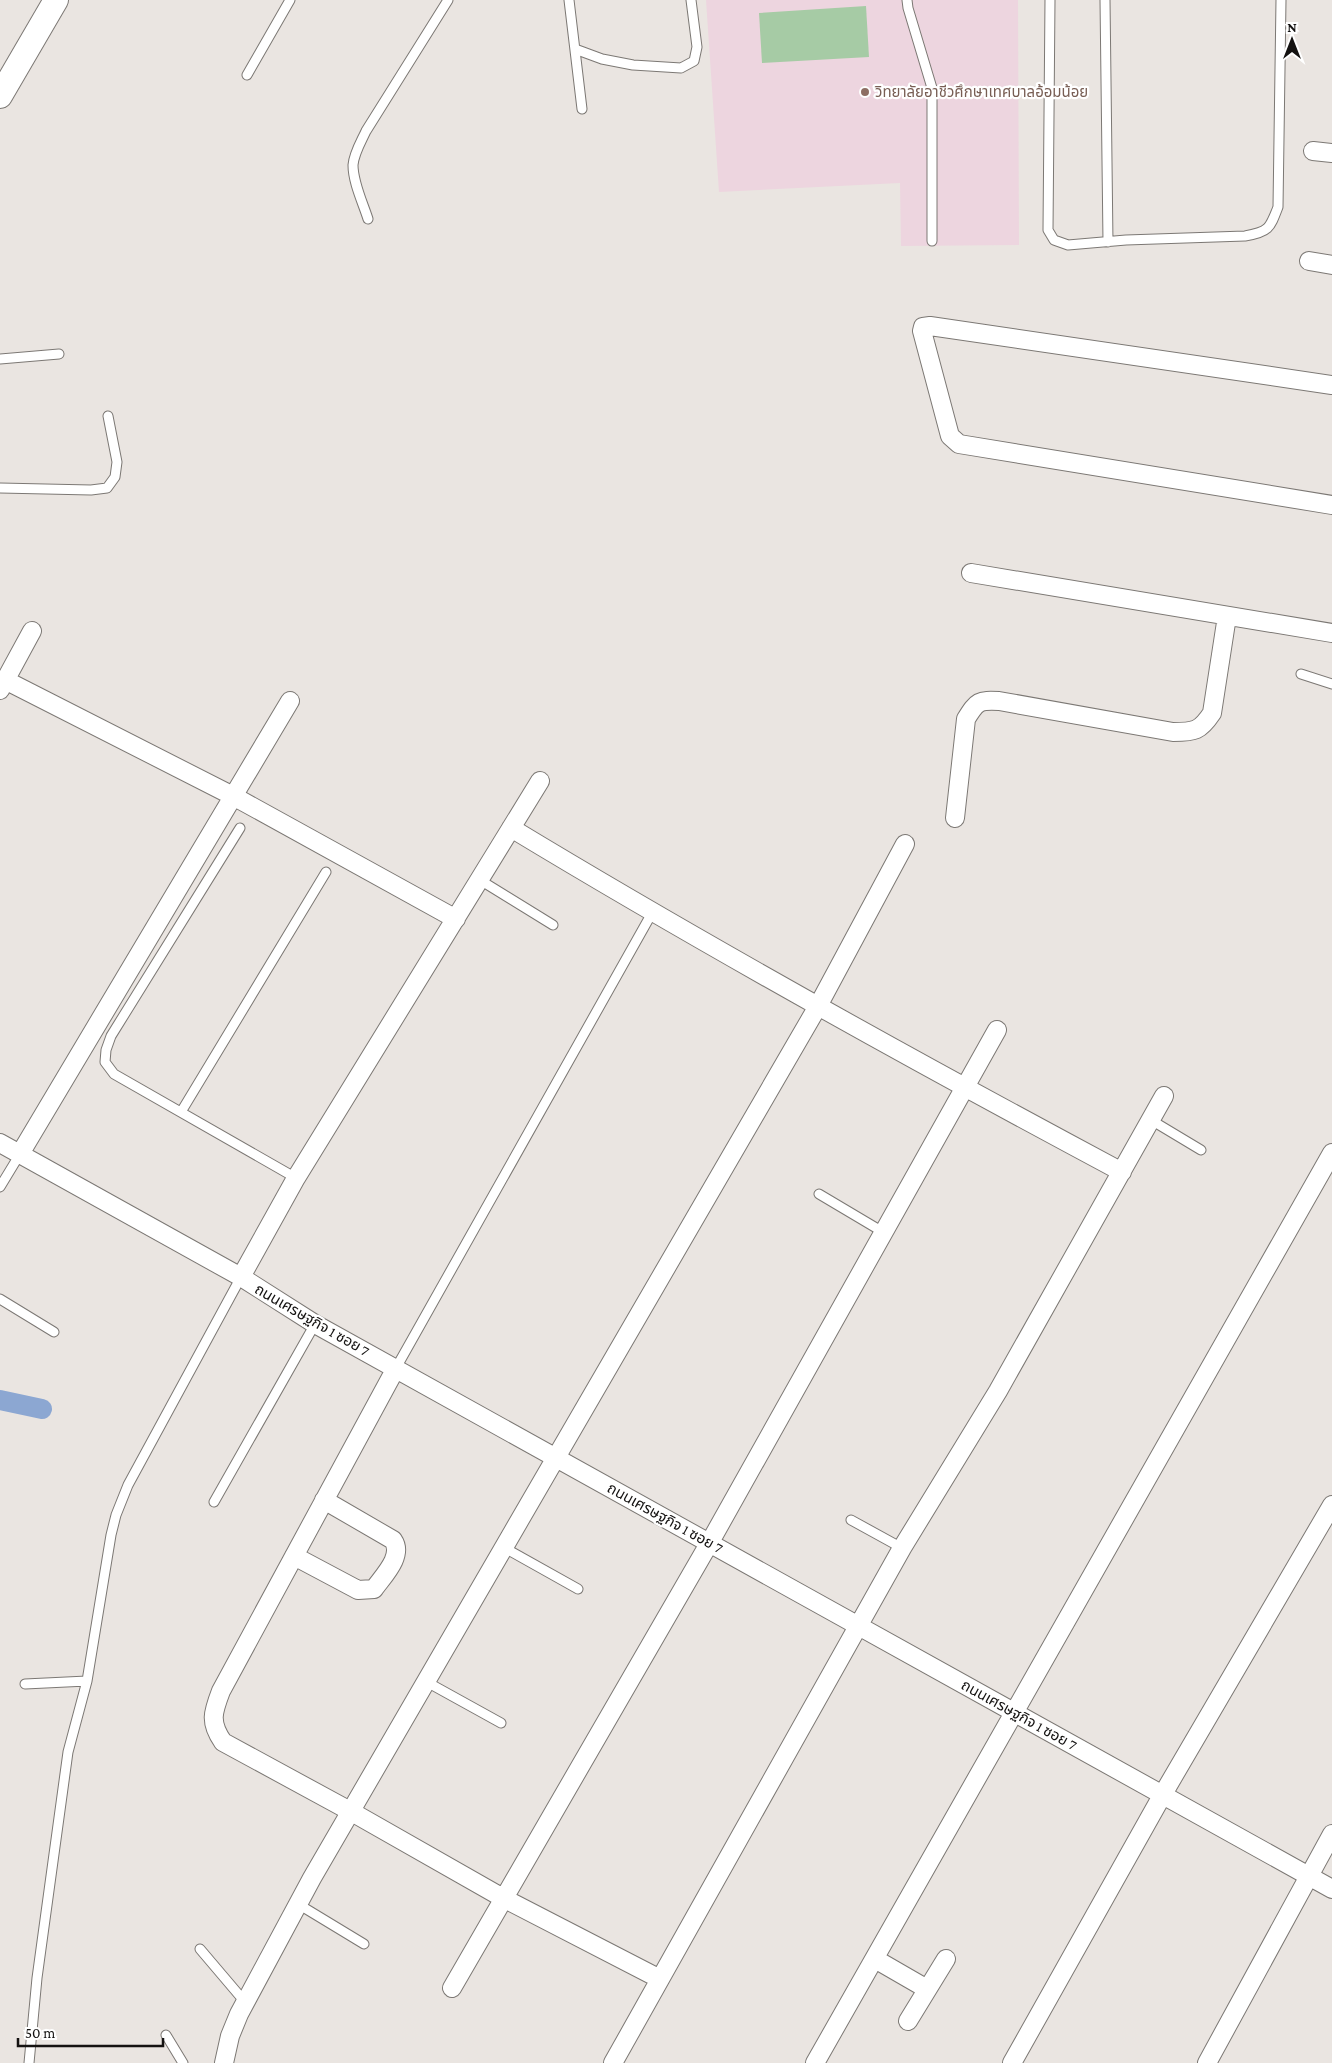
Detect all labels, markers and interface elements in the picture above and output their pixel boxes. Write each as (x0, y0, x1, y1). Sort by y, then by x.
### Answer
north arrow (1267, 15, 1317, 65)
text: N (1287, 19, 1297, 35)
place label: วิทยาลัยอาชีวศึกษาเทศบาลอ้อมน้อย (875, 84, 1088, 100)
marker: วิทยาลัยอาชีวศึกษาเทศบาลอ้อมน้อย (859, 86, 871, 98)
street label: ถนนเศรษฐกิจ 1 ซอย 7 (252, 1281, 372, 1359)
street label: ถนนเศรษฐกิจ 1 ซอย 7 (605, 1480, 726, 1556)
street label: ถนนเศรษฐกิจ 1 ซอย 7 (959, 1677, 1080, 1753)
scale bar (18, 2016, 162, 2048)
text: 50 m (25, 2025, 55, 2041)

